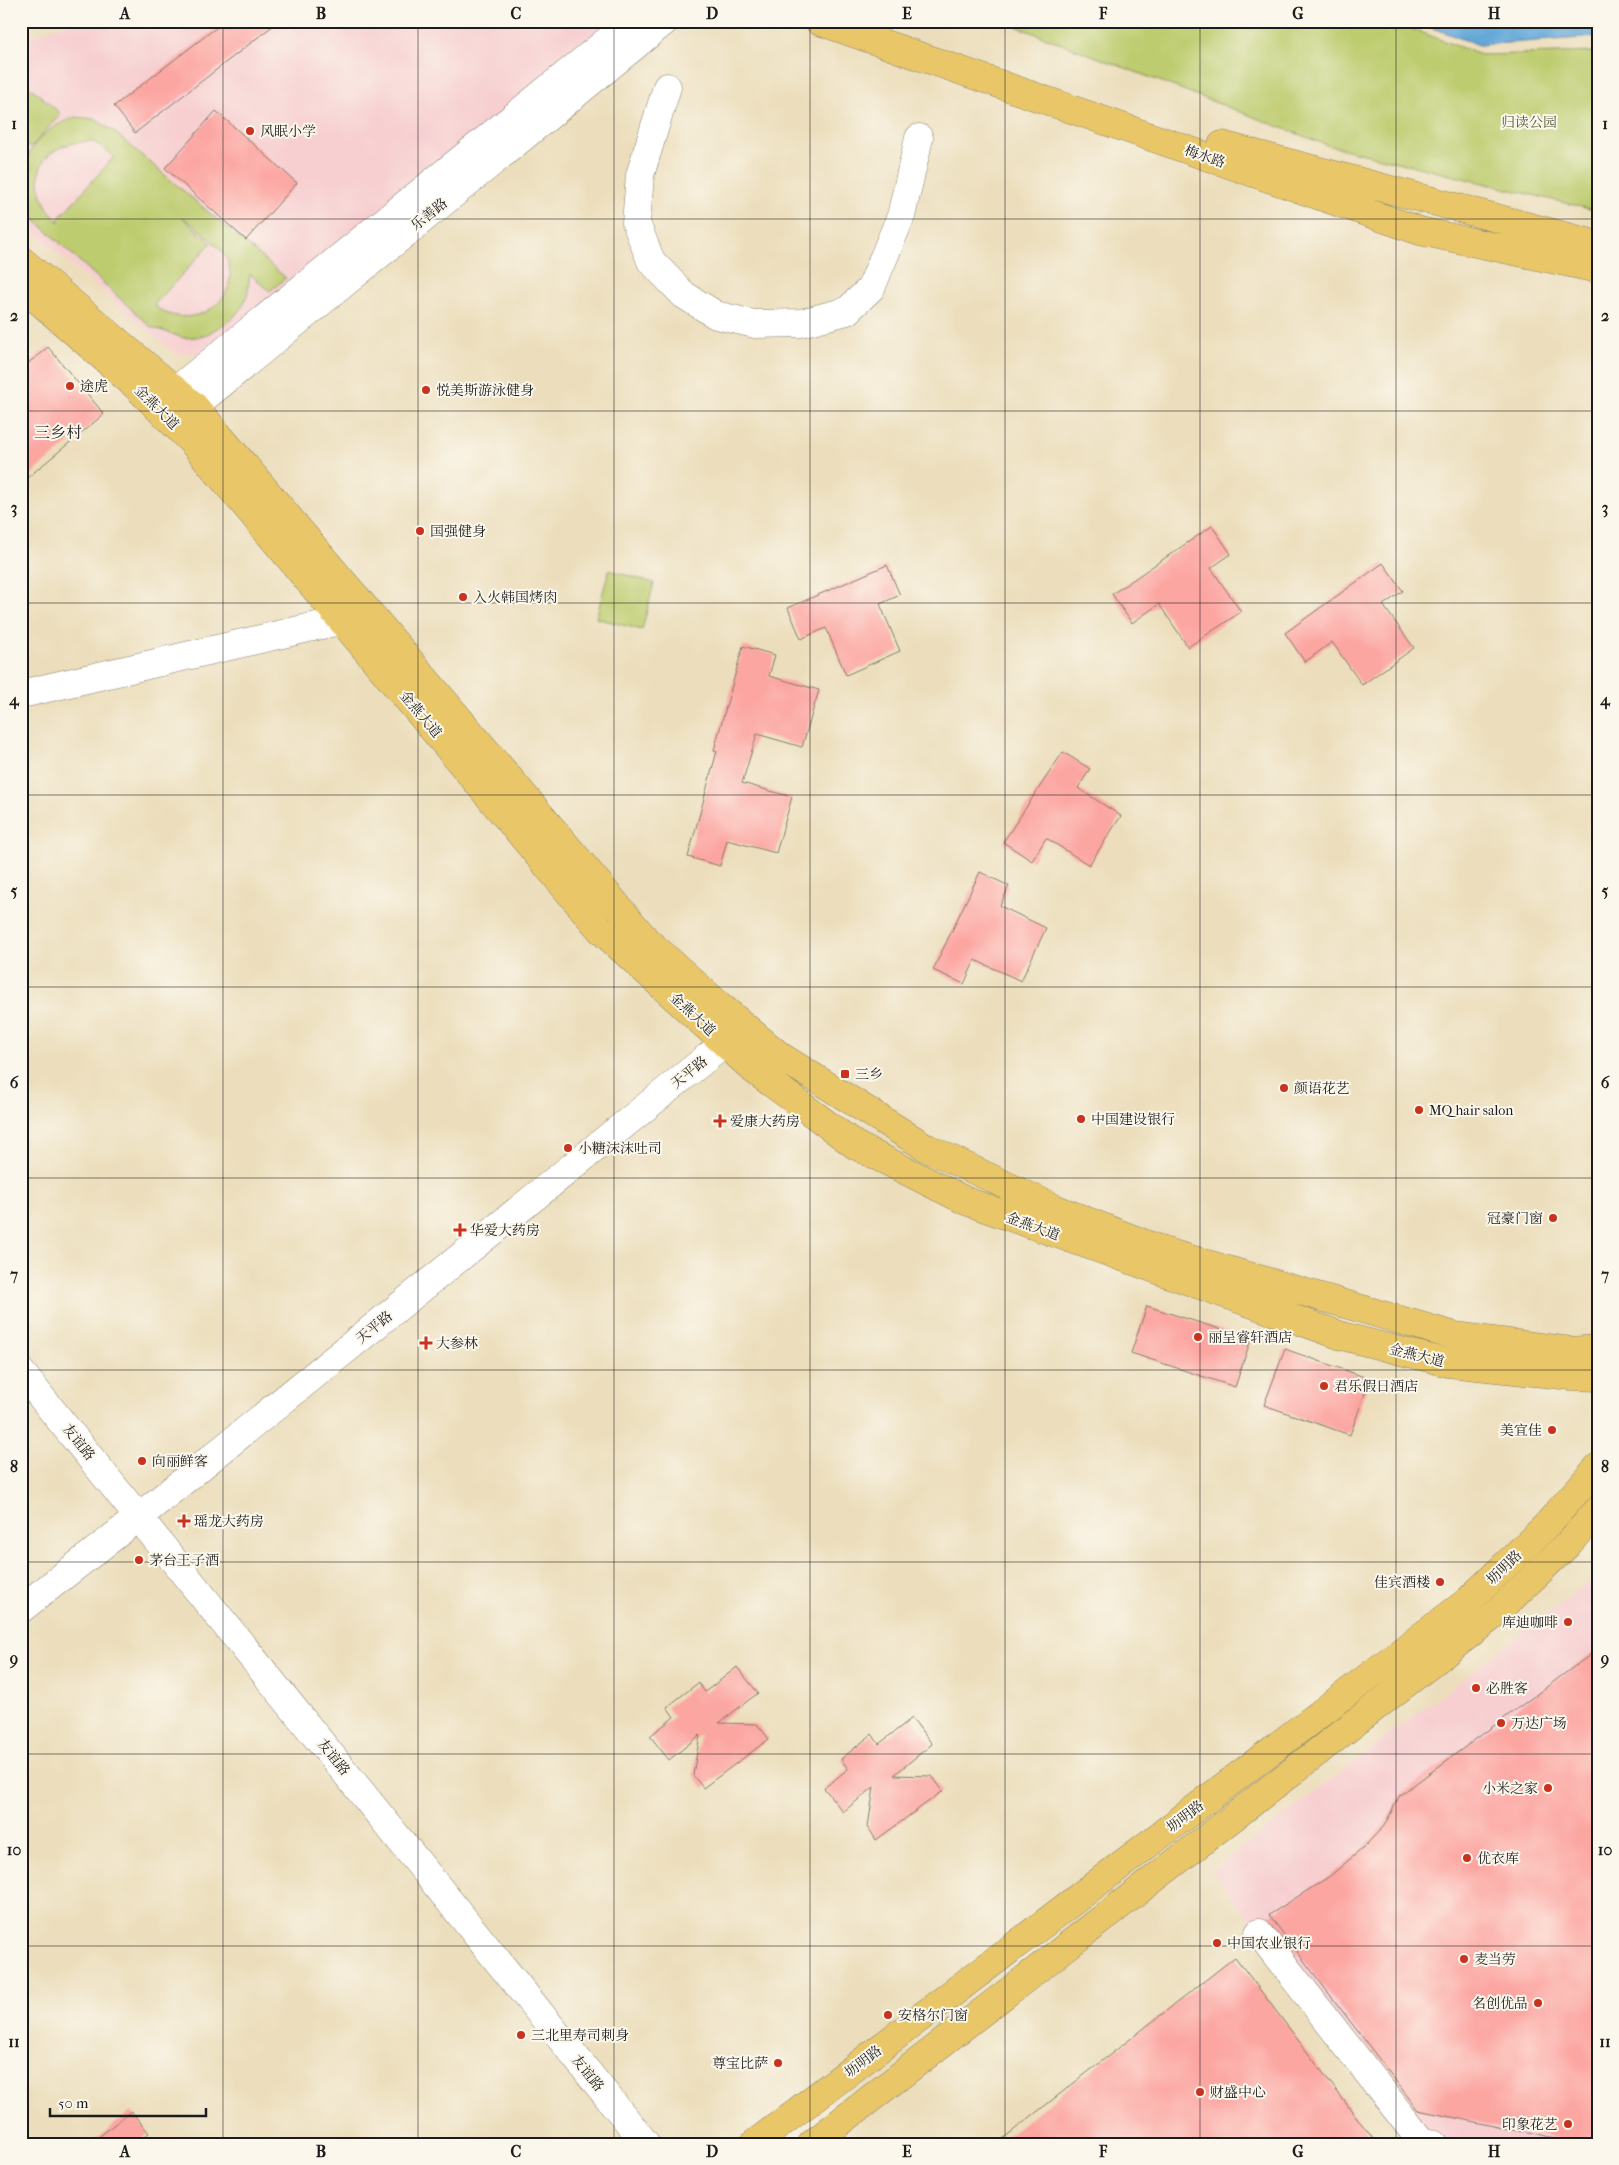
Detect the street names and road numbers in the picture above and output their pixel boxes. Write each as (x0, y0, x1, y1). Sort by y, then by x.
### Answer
street label: 梅水路 (1182, 142, 1227, 171)
street label: 乐善路 (408, 195, 451, 234)
street label: 金燕大道 (131, 382, 182, 433)
street label: 金燕大道 (396, 687, 445, 741)
street label: 金燕大道 (666, 989, 719, 1040)
street label: 天平路 (668, 1053, 711, 1092)
street label: 金燕大道 (1004, 1209, 1062, 1244)
street label: 天平路 (353, 1308, 396, 1347)
street label: 金燕大道 (1388, 1340, 1446, 1371)
street label: 友谊路 (59, 1421, 98, 1464)
street label: 坜明路 (1483, 1547, 1525, 1588)
street label: 友谊路 (314, 1736, 353, 1779)
street label: 坜明路 (1163, 1797, 1207, 1836)
street label: 坜明路 (841, 2042, 885, 2081)
street label: 友谊路 (568, 2052, 607, 2095)

